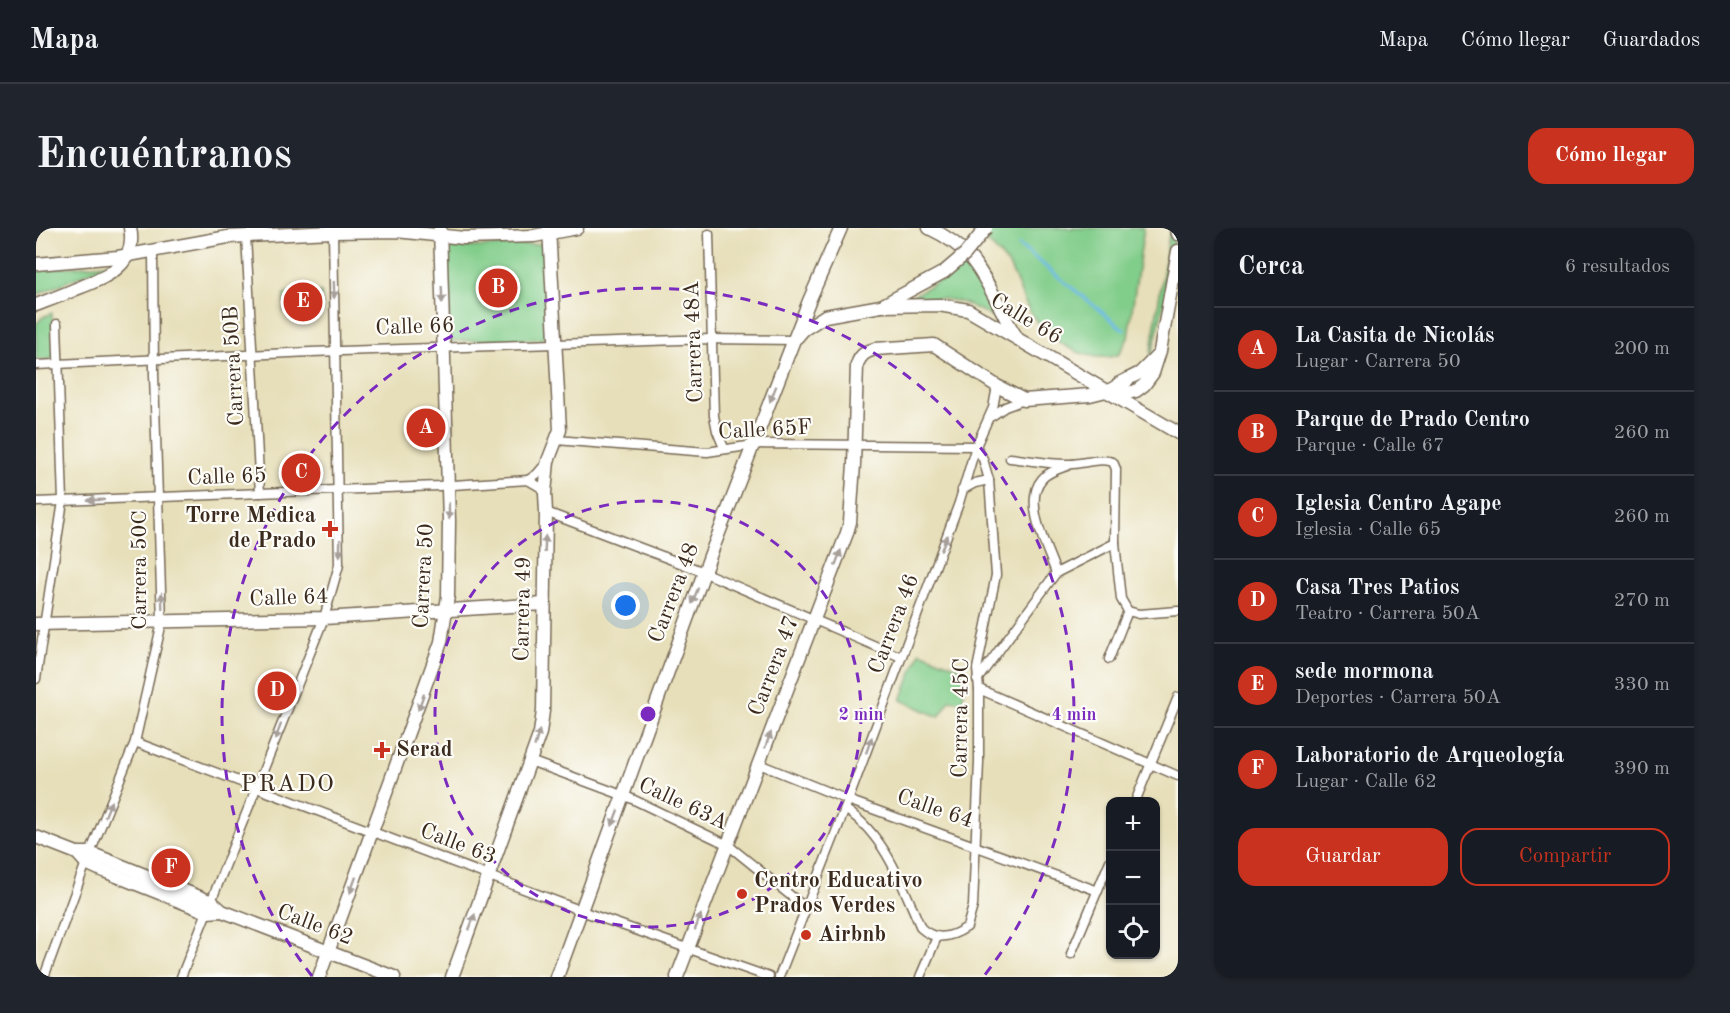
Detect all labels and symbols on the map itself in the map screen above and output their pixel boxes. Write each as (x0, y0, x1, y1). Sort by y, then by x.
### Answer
pin: B (478, 266, 518, 310)
pin: E (284, 280, 322, 325)
street label: Carrera 48A (681, 280, 707, 403)
one-way arrow (329, 281, 339, 300)
one-way arrow (438, 286, 447, 305)
street label: Calle 66 (986, 289, 1066, 349)
street label: Carrera 50B (220, 305, 248, 427)
street label: Calle 66 (375, 315, 455, 339)
one-way arrow (768, 385, 777, 403)
pin: A (406, 406, 446, 450)
street label: Calle 65F (717, 417, 813, 443)
pin: C (282, 450, 320, 496)
street label: Calle 65 (187, 465, 267, 489)
one-way arrow (87, 495, 106, 505)
one-way arrow (444, 502, 454, 521)
place label: Torre Medica de Prado (185, 505, 316, 552)
street label: Carrera 50C (129, 510, 151, 630)
marker: Torre Medica de Prado (321, 520, 339, 538)
street label: Carrera 50 (410, 523, 438, 629)
one-way arrow (940, 534, 949, 552)
one-way arrow (541, 535, 550, 554)
one-way arrow (335, 539, 344, 558)
street label: Carrera 48 (645, 540, 703, 646)
one-way arrow (833, 549, 843, 567)
street label: Carrera 49 (511, 556, 535, 662)
street label: Carrera 46 (865, 571, 923, 677)
street label: Calle 64 (249, 586, 329, 610)
one-way arrow (690, 587, 700, 605)
your location (611, 591, 640, 620)
one-way arrow (157, 592, 166, 611)
street label: Carrera 47 (745, 613, 803, 719)
street label: Carrera 45C (949, 658, 973, 778)
pin: D (258, 668, 296, 714)
one-way arrow (415, 693, 425, 711)
centre of rings (638, 704, 658, 724)
text: 2 min (838, 706, 884, 724)
text: 4 min (1051, 706, 1097, 724)
one-way arrow (273, 723, 283, 741)
one-way arrow (533, 729, 543, 747)
one-way arrow (763, 731, 773, 749)
one-way arrow (864, 736, 874, 754)
place label: Serad (396, 739, 453, 761)
marker: Serad (373, 741, 391, 759)
district label: PRADO (241, 773, 335, 797)
street label: Calle 63A (635, 774, 731, 834)
street label: Calle 64 (894, 786, 976, 832)
one-way arrow (104, 800, 113, 818)
one-way arrow (610, 810, 620, 828)
street label: Calle 63 (417, 820, 499, 868)
pin: F (152, 846, 190, 890)
place label: Centro Educativo Prados Verdes (754, 870, 923, 917)
one-way arrow (348, 876, 358, 894)
marker: Centro Educativo Prados Verdes (735, 887, 749, 901)
street label: Calle 62 (274, 901, 356, 949)
one-way arrow (467, 913, 477, 931)
one-way arrow (693, 913, 703, 931)
place label: Airbnb (818, 924, 886, 946)
marker: Airbnb (799, 928, 813, 942)

